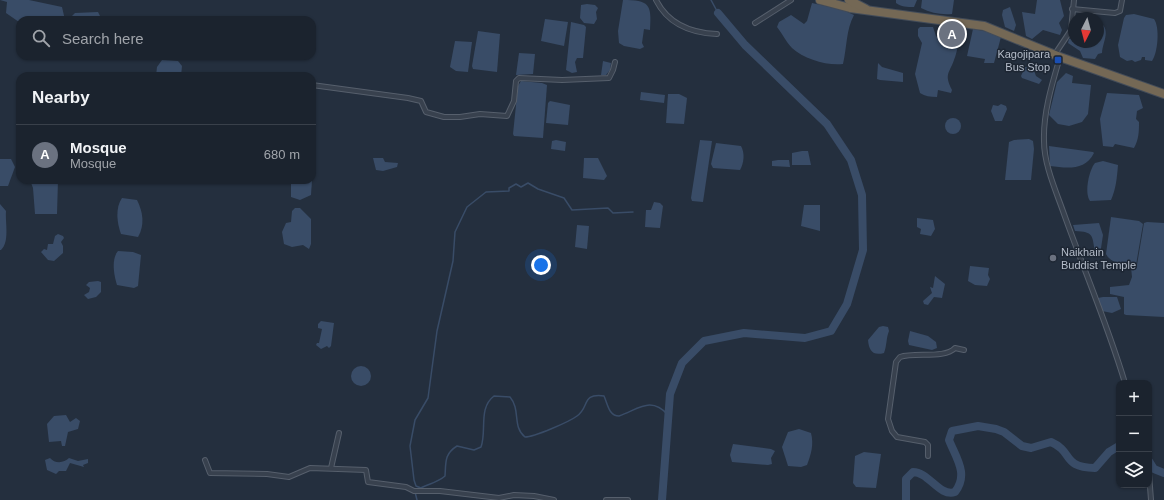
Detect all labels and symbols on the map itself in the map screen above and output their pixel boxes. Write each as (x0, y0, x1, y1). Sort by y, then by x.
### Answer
north arrow (1068, 12, 1104, 48)
pin: A (939, 19, 965, 49)
place label: Kagojipara Bus Stop (997, 48, 1051, 73)
marker: Kagojipara Bus Stop (1053, 55, 1063, 65)
place label: Naikhain Buddist Temple (1061, 246, 1136, 271)
marker: Naikhain Buddist Temple (1048, 253, 1058, 263)
your location (531, 255, 551, 275)

